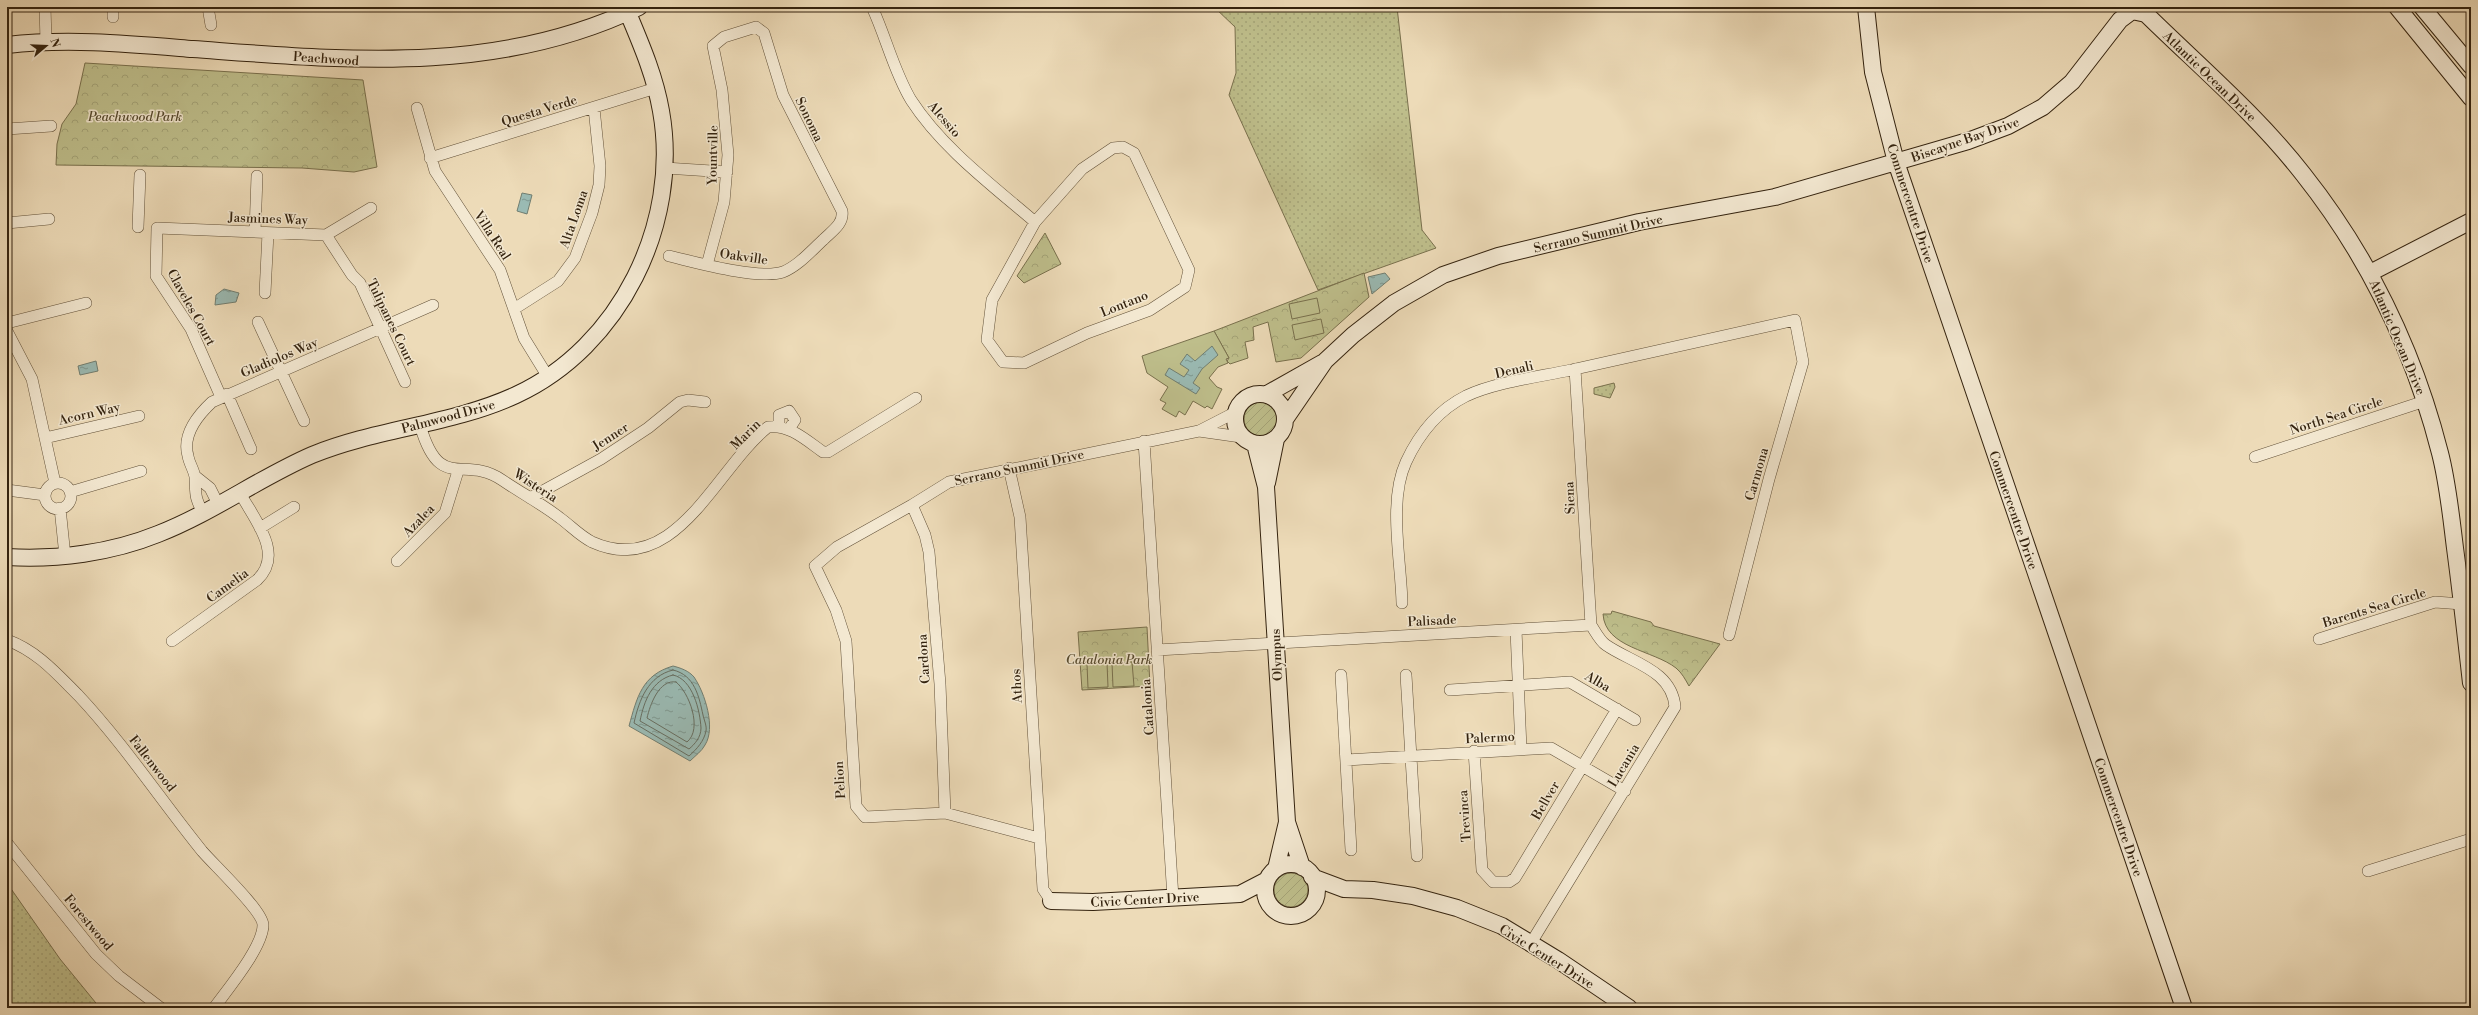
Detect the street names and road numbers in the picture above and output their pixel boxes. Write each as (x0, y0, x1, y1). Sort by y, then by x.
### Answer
street label: Atlantic Ocean Drive (2159, 27, 2260, 126)
street label: Peachwood (292, 49, 360, 69)
street label: Questa Verde (500, 92, 579, 130)
street label: Sonoma (791, 94, 827, 145)
street label: Alessio (924, 98, 964, 141)
street label: Biscayne Bay Drive (1908, 114, 2022, 166)
street label: Yountville (704, 125, 722, 186)
street label: Commercentre Drive (1883, 142, 1937, 265)
street label: Alta Loma (556, 188, 592, 252)
street label: Villa Real (470, 207, 514, 263)
street label: Jasmines Way (227, 210, 309, 228)
street label: Serrano Summit Drive (1532, 211, 1665, 257)
street label: Oakville (719, 246, 769, 268)
street label: Claveles Court (163, 266, 219, 349)
street label: Tulipanes Court (363, 276, 419, 369)
street label: Atlantic Ocean Drive (2365, 277, 2429, 398)
street label: Lontano (1098, 287, 1151, 321)
street label: Gladiolos Way (238, 334, 321, 381)
street label: Denali (1493, 358, 1535, 382)
street label: North Sea Circle (2288, 393, 2385, 439)
street label: Palmwood Drive (400, 397, 497, 437)
street label: Acorn Way (56, 399, 122, 429)
street label: Marin (727, 416, 764, 453)
street label: Jenner (589, 419, 632, 455)
street label: Serrano Summit Drive (953, 446, 1086, 490)
street label: Carmona (1742, 446, 1772, 503)
street label: Commercentre Drive (1985, 449, 2041, 572)
street label: Wisteria (510, 465, 561, 506)
street label: Siena (1561, 481, 1579, 515)
street label: Azalea (399, 501, 438, 541)
street label: Camelia (203, 565, 252, 606)
street label: Barents Sea Circle (2320, 584, 2428, 632)
street label: Palisade (1407, 612, 1457, 630)
street label: Olympus (1268, 628, 1286, 682)
street label: Cardona (914, 633, 934, 684)
street label: Athos (1008, 668, 1026, 705)
street label: Alba (1581, 668, 1613, 696)
street label: Catalonia (1138, 678, 1158, 736)
street label: Palermo (1465, 729, 1515, 747)
street label: Fallenwood (125, 732, 180, 795)
street label: Lucania (1605, 741, 1643, 790)
street label: Commercentre Drive (2090, 756, 2146, 879)
street label: Pelion (831, 760, 849, 799)
street label: Bellver (1528, 778, 1563, 824)
street label: Trevinca (1455, 789, 1475, 843)
street label: Civic Center Drive (1090, 889, 1200, 911)
street label: Forestwood (60, 891, 117, 954)
street label: Civic Center Drive (1496, 921, 1597, 993)

